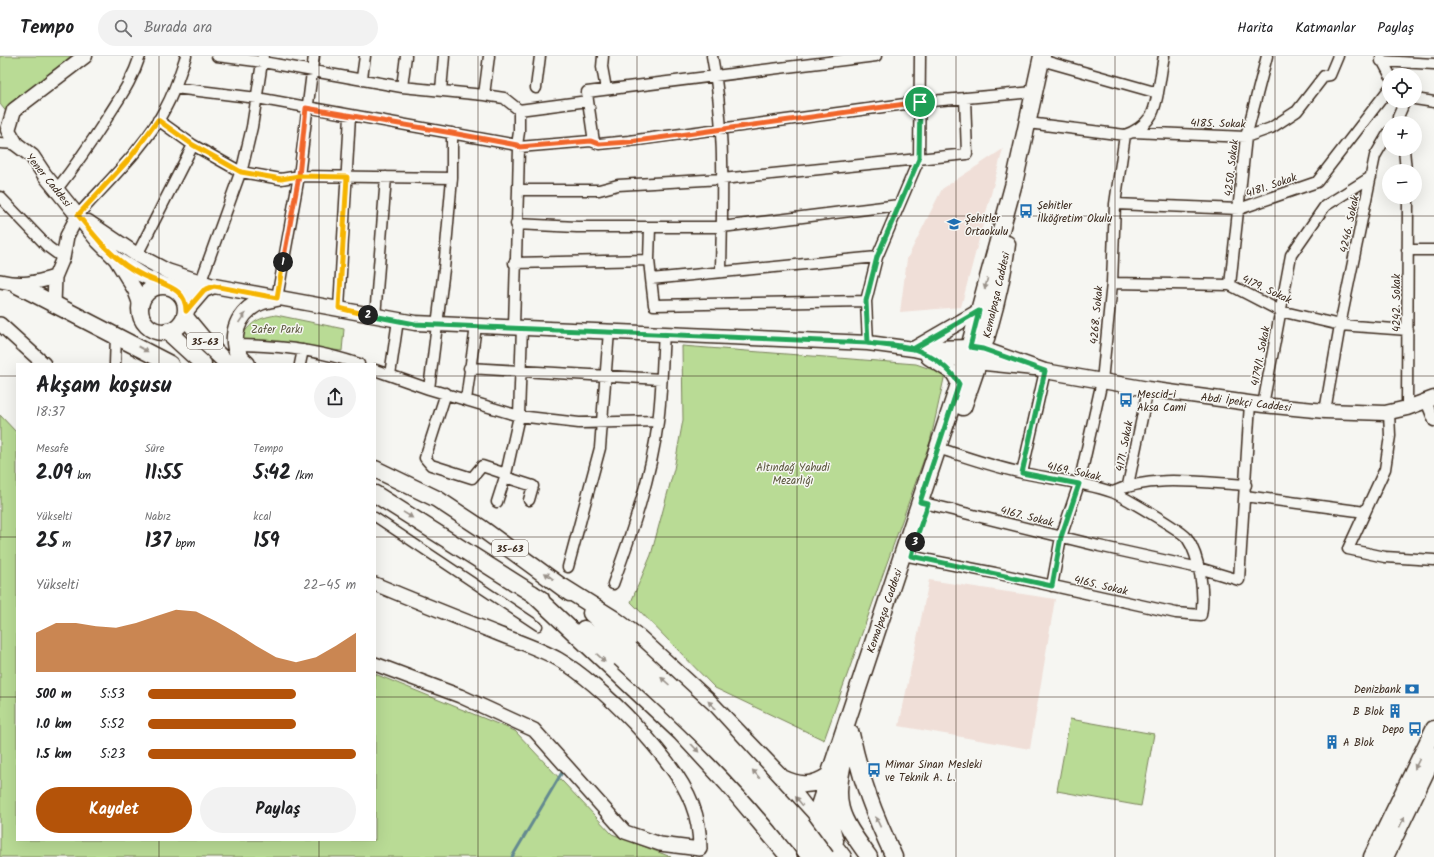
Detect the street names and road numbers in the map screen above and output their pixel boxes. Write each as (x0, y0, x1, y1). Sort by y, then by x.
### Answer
street label: 4185. Sokak (1190, 115, 1247, 133)
street label: 4250. Sokak (1220, 138, 1244, 197)
street label: Yener Caddesi (21, 150, 76, 212)
street label: 4181. Sokak (1243, 169, 1300, 203)
street label: 4246. Sokak (1335, 193, 1365, 254)
street label: Kemalpaşa Caddesi (978, 250, 1016, 340)
street label: 4179. Sokak (1239, 270, 1295, 310)
street label: 4242. Sokak (1388, 273, 1406, 332)
street label: 4268. Sokak (1085, 284, 1109, 345)
street label: 4179/1. Sokak (1246, 324, 1276, 388)
road number: 35-63 (187, 333, 223, 349)
street label: Abdi İpekçi Caddesi (1200, 389, 1292, 417)
street label: 4171. Sokak (1111, 418, 1139, 473)
street label: 4169. Sokak (1045, 458, 1103, 487)
street label: 4167. Sokak (998, 502, 1056, 532)
road number: 35-63 (492, 540, 528, 556)
street label: Kemalpaşa Caddesi (862, 567, 908, 656)
street label: 4165. Sokak (1072, 571, 1130, 601)

